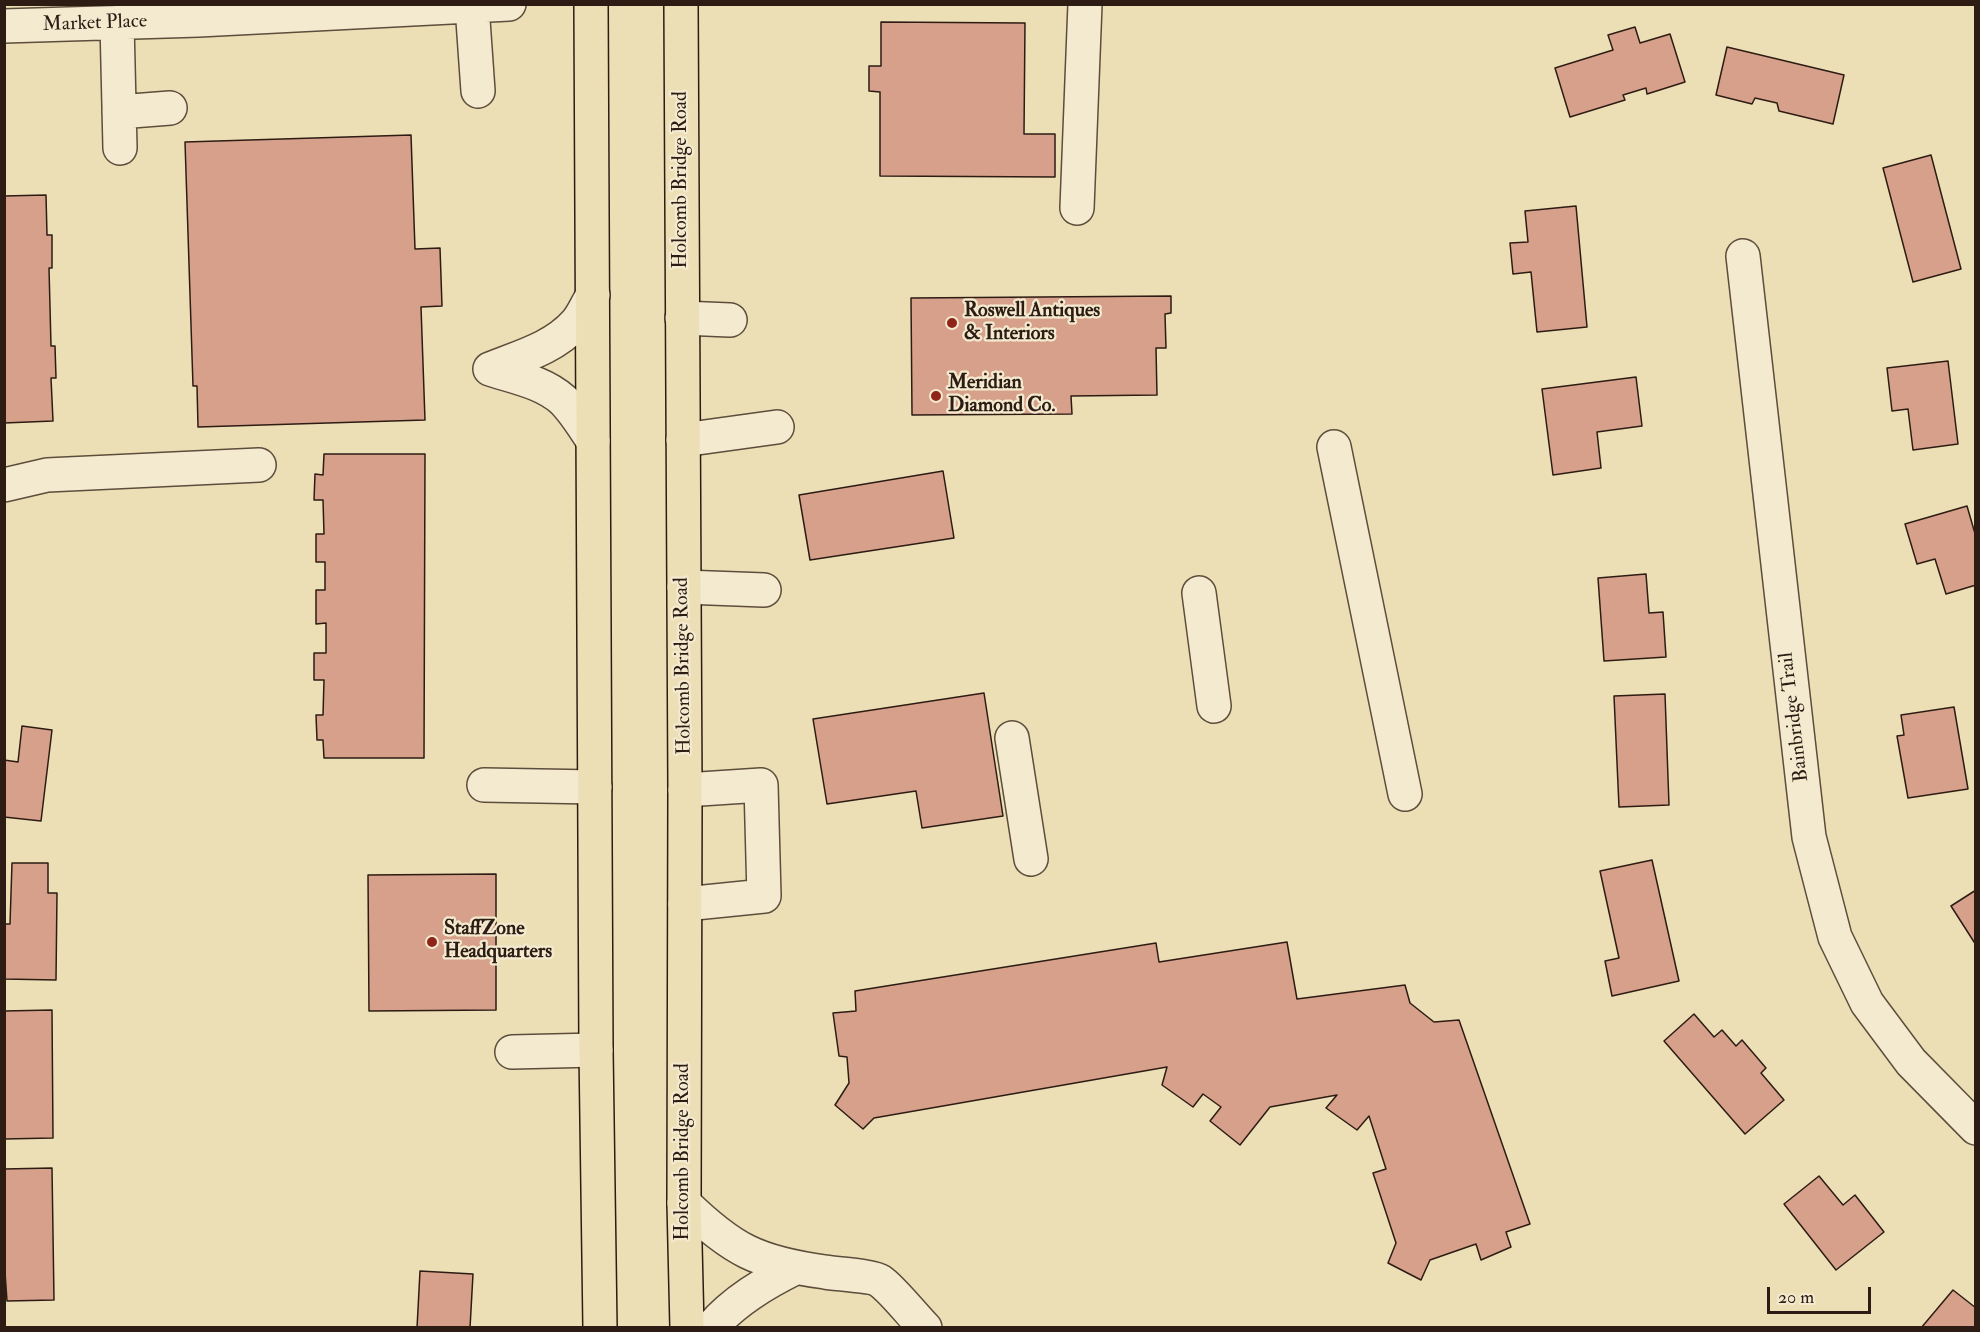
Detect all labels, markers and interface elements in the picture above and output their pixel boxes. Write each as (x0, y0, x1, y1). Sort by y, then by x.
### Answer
street label: Market Place (42, 10, 148, 38)
street label: Holcomb Bridge Road (670, 91, 694, 269)
place label: Roswell Antiques & Interiors (964, 300, 1100, 347)
marker: Roswell Antiques & Interiors (945, 316, 959, 330)
place label: Meridian Diamond Co. (948, 372, 1055, 419)
marker: Meridian Diamond Co. (929, 389, 943, 403)
street label: Holcomb Bridge Road (670, 577, 698, 755)
street label: Bainbridge Trail (1775, 651, 1815, 783)
place label: StaffZone Headquarters (444, 918, 552, 965)
marker: StaffZone Headquarters (425, 935, 439, 949)
street label: Holcomb Bridge Road (672, 1063, 696, 1241)
scale bar (1770, 1275, 1874, 1313)
text: 20 m (1778, 1286, 1814, 1309)

